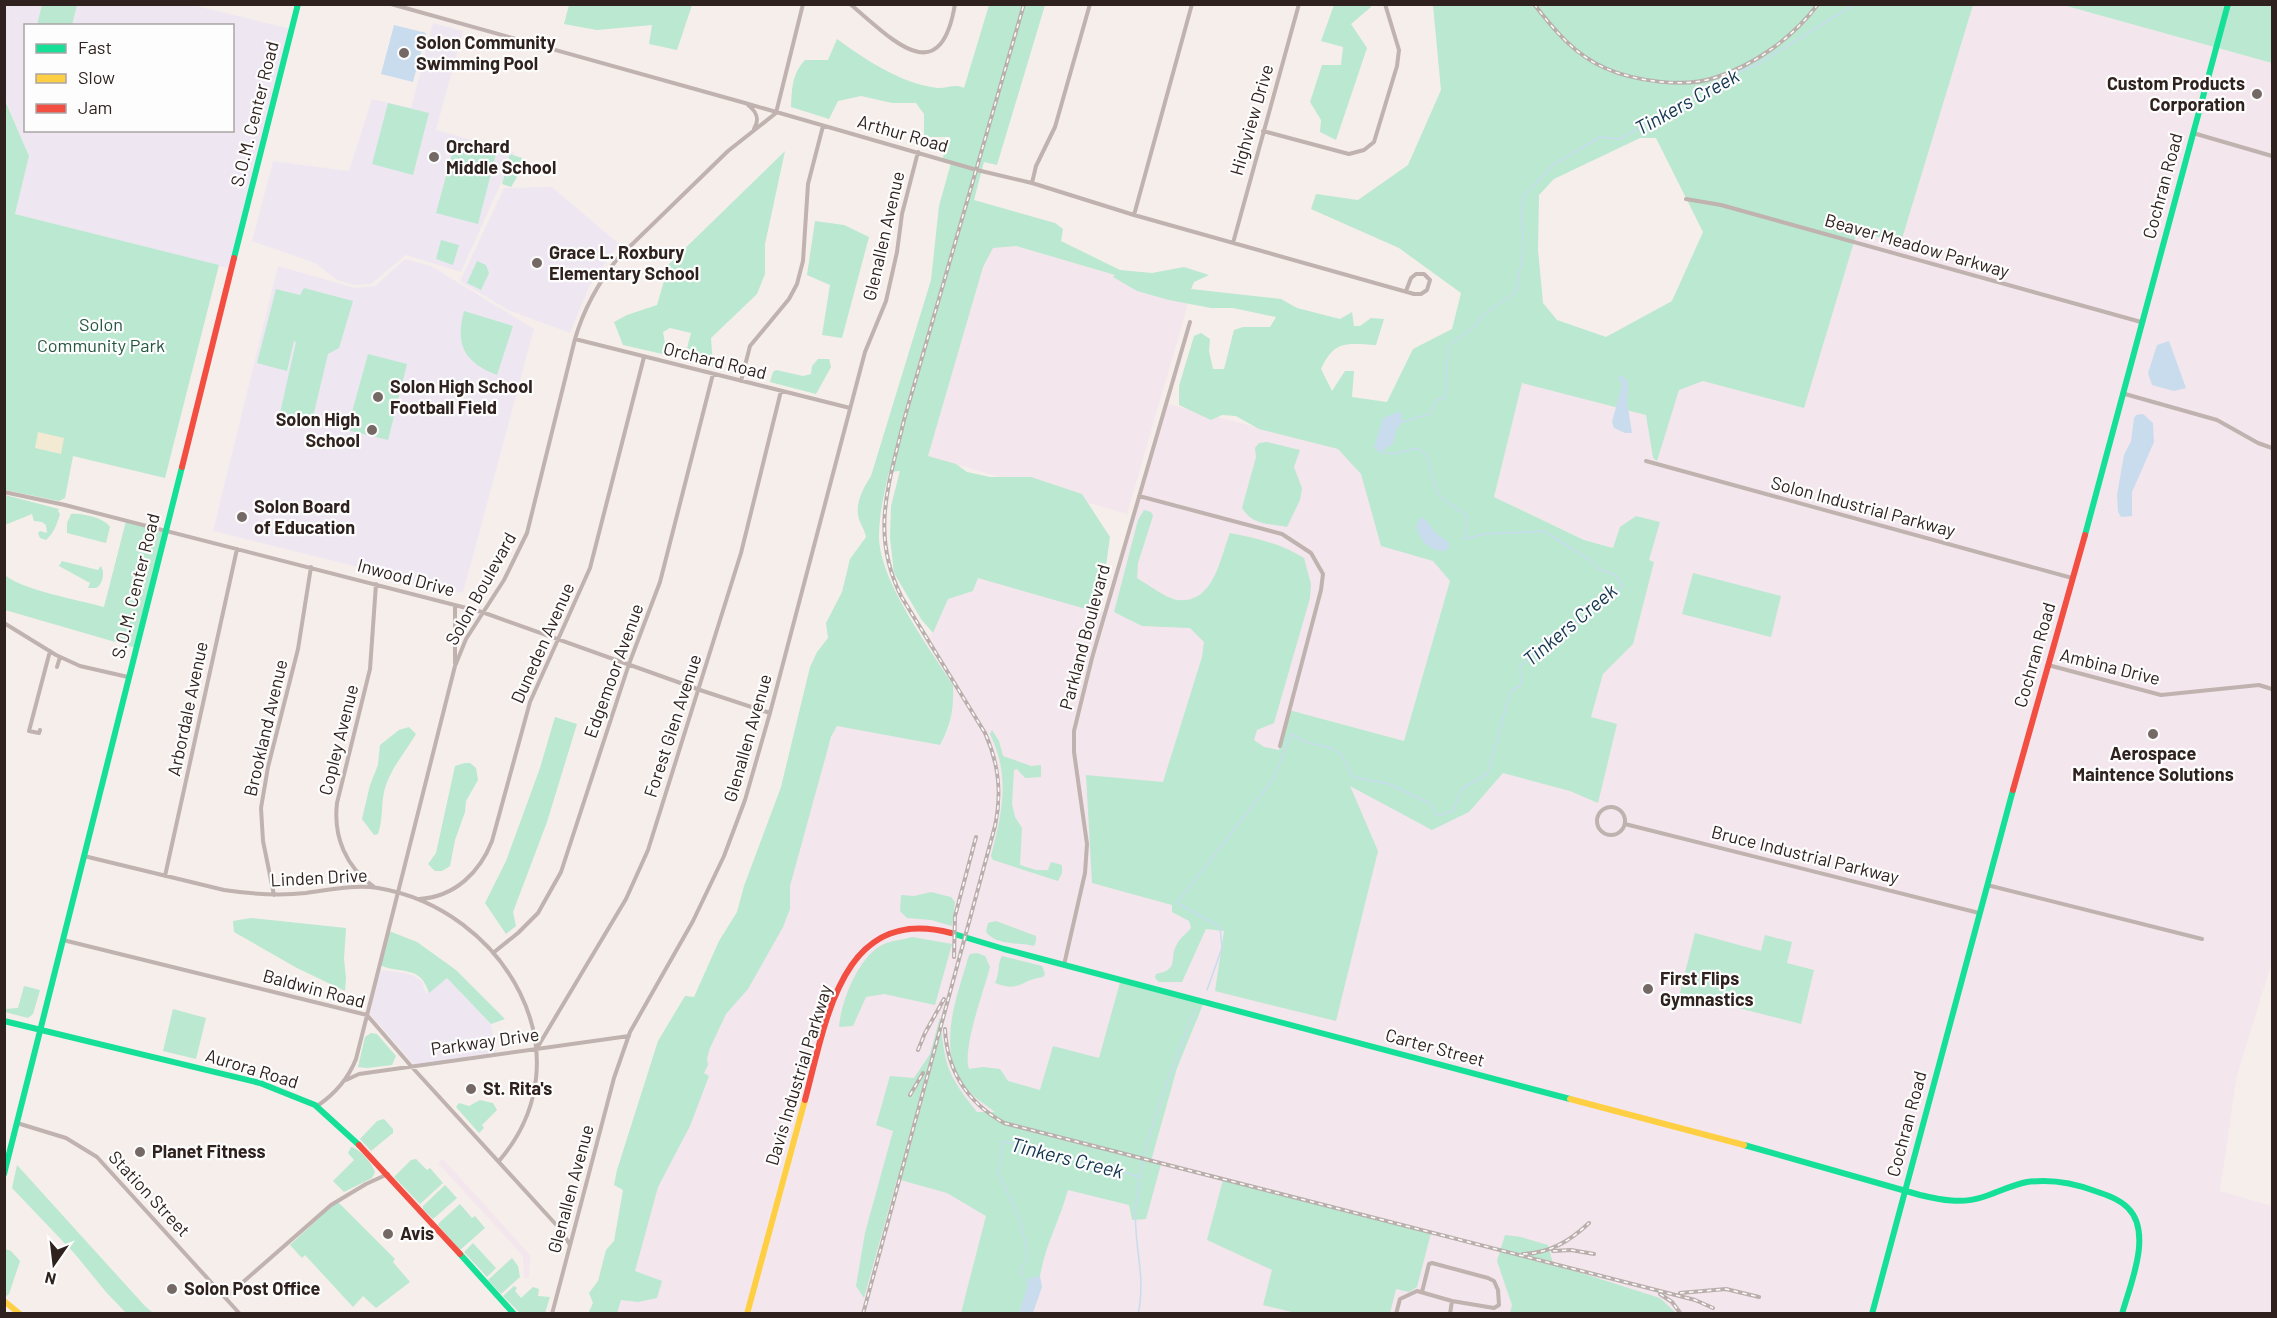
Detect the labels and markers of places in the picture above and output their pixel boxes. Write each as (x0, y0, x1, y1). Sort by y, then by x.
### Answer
place label: Solon Community Swimming Pool (416, 31, 556, 74)
marker: Solon Community Swimming Pool (397, 46, 411, 60)
place label: Custom Products Corporation (2107, 72, 2245, 115)
marker: Custom Products Corporation (2250, 87, 2264, 101)
place label: Orchard Middle School (446, 135, 556, 178)
marker: Orchard Middle School (427, 150, 441, 164)
place label: Grace L. Roxbury Elementary School (549, 241, 699, 284)
marker: Grace L. Roxbury Elementary School (530, 256, 544, 270)
place label: Solon High School Football Field (390, 375, 533, 418)
marker: Solon High School Football Field (371, 390, 385, 404)
place label: Solon High School (276, 408, 360, 451)
marker: Solon High School (365, 423, 379, 437)
place label: Solon Board of Education (254, 495, 355, 538)
marker: Solon Board of Education (235, 510, 249, 524)
marker: Aerospace Maintence Solutions (2146, 727, 2160, 741)
place label: Aerospace Maintence Solutions (2072, 742, 2234, 785)
place label: First Flips Gymnastics (1660, 967, 1754, 1010)
marker: First Flips Gymnastics (1641, 982, 1655, 996)
place label: St. Rita's (483, 1077, 552, 1099)
marker: St. Rita's (464, 1082, 478, 1096)
place label: Planet Fitness (152, 1140, 265, 1162)
marker: Planet Fitness (133, 1145, 147, 1159)
place label: Avis (400, 1222, 434, 1244)
marker: Avis (381, 1227, 395, 1241)
place label: Solon Post Office (184, 1277, 321, 1299)
marker: Solon Post Office (165, 1282, 179, 1296)

